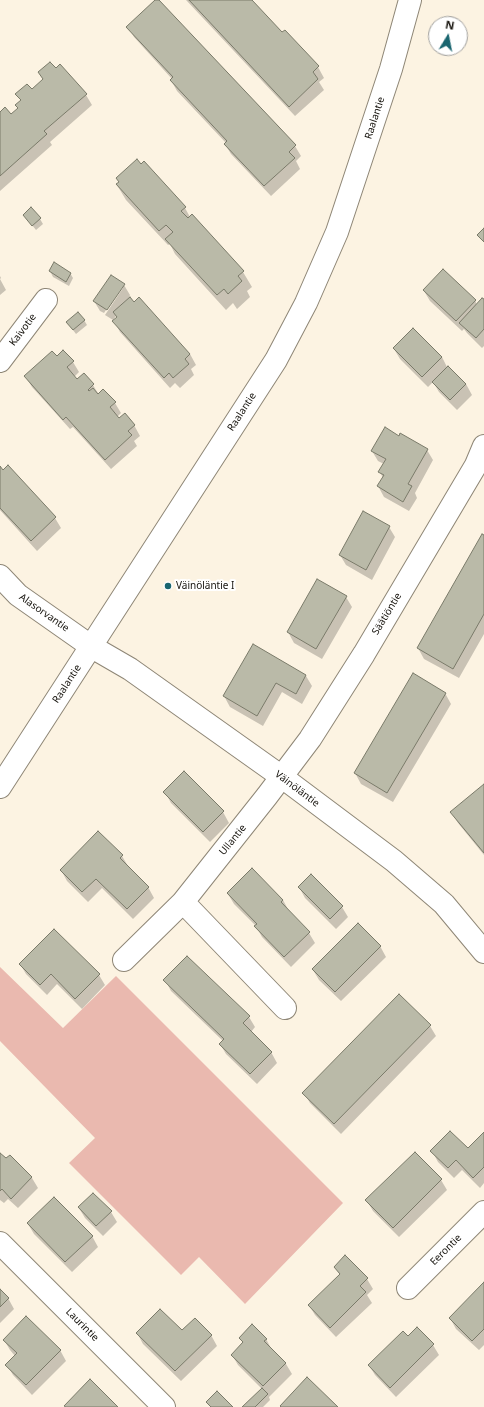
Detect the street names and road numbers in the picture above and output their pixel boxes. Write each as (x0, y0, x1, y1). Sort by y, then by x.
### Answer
street label: Raalantie (363, 95, 387, 141)
street label: Kaivotie (7, 311, 39, 349)
street label: Raalantie (225, 390, 259, 434)
street label: Alasorvantie (17, 591, 71, 635)
street label: Säätiöntie (370, 591, 404, 637)
street label: Raalantie (50, 662, 84, 706)
street label: Väinöläntie (272, 768, 322, 810)
street label: Ullantie (217, 822, 249, 858)
street label: Eerontie (428, 1232, 464, 1268)
street label: Laurintie (63, 1306, 101, 1344)

